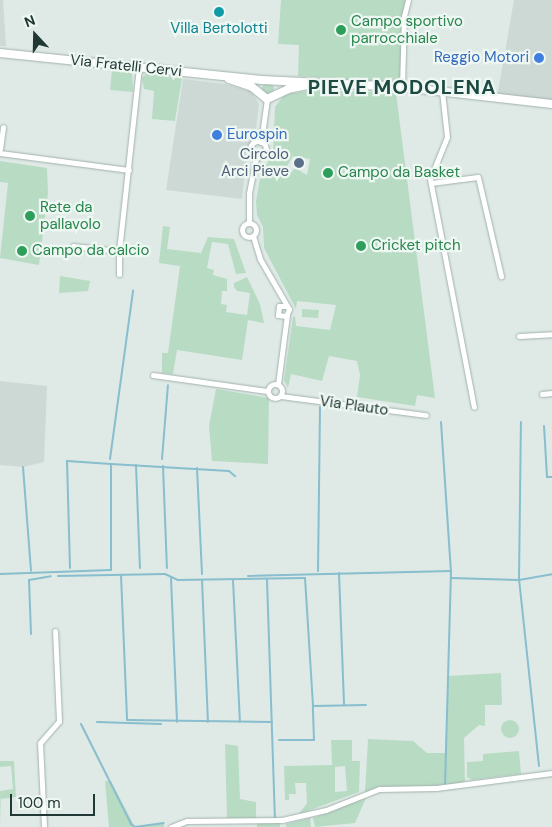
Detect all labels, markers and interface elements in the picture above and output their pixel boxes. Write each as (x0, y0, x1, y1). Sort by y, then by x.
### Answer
marker: Villa Bertolotti (213, 6, 225, 18)
north arrow (10, 10, 60, 60)
text: N (22, 11, 38, 31)
place label: Campo sportivo parrocchiale (351, 12, 463, 47)
place label: Villa Bertolotti (170, 20, 268, 38)
marker: Campo sportivo parrocchiale (335, 24, 347, 36)
place label: Reggio Motori (434, 49, 529, 67)
street label: Via Fratelli Cervi (69, 51, 183, 81)
marker: Reggio Motori (533, 52, 545, 64)
district label: PIEVE MODOLENA (306, 75, 498, 99)
place label: Eurospin (227, 126, 287, 144)
marker: Eurospin (211, 129, 223, 141)
place label: Circolo Arci Pieve (221, 145, 289, 180)
marker: Circolo Arci Pieve (293, 157, 305, 169)
place label: Campo da Basket (338, 164, 460, 182)
marker: Campo da Basket (322, 167, 334, 179)
place label: Rete da pallavolo (40, 198, 101, 233)
marker: Rete da pallavolo (24, 210, 36, 222)
place label: Cricket pitch (371, 237, 461, 255)
marker: Cricket pitch (355, 240, 367, 252)
place label: Campo da calcio (32, 242, 149, 260)
marker: Campo da calcio (16, 245, 28, 257)
street label: Via Plauto (319, 392, 389, 420)
scale bar (12, 784, 98, 816)
text: 100 m (18, 793, 61, 813)

